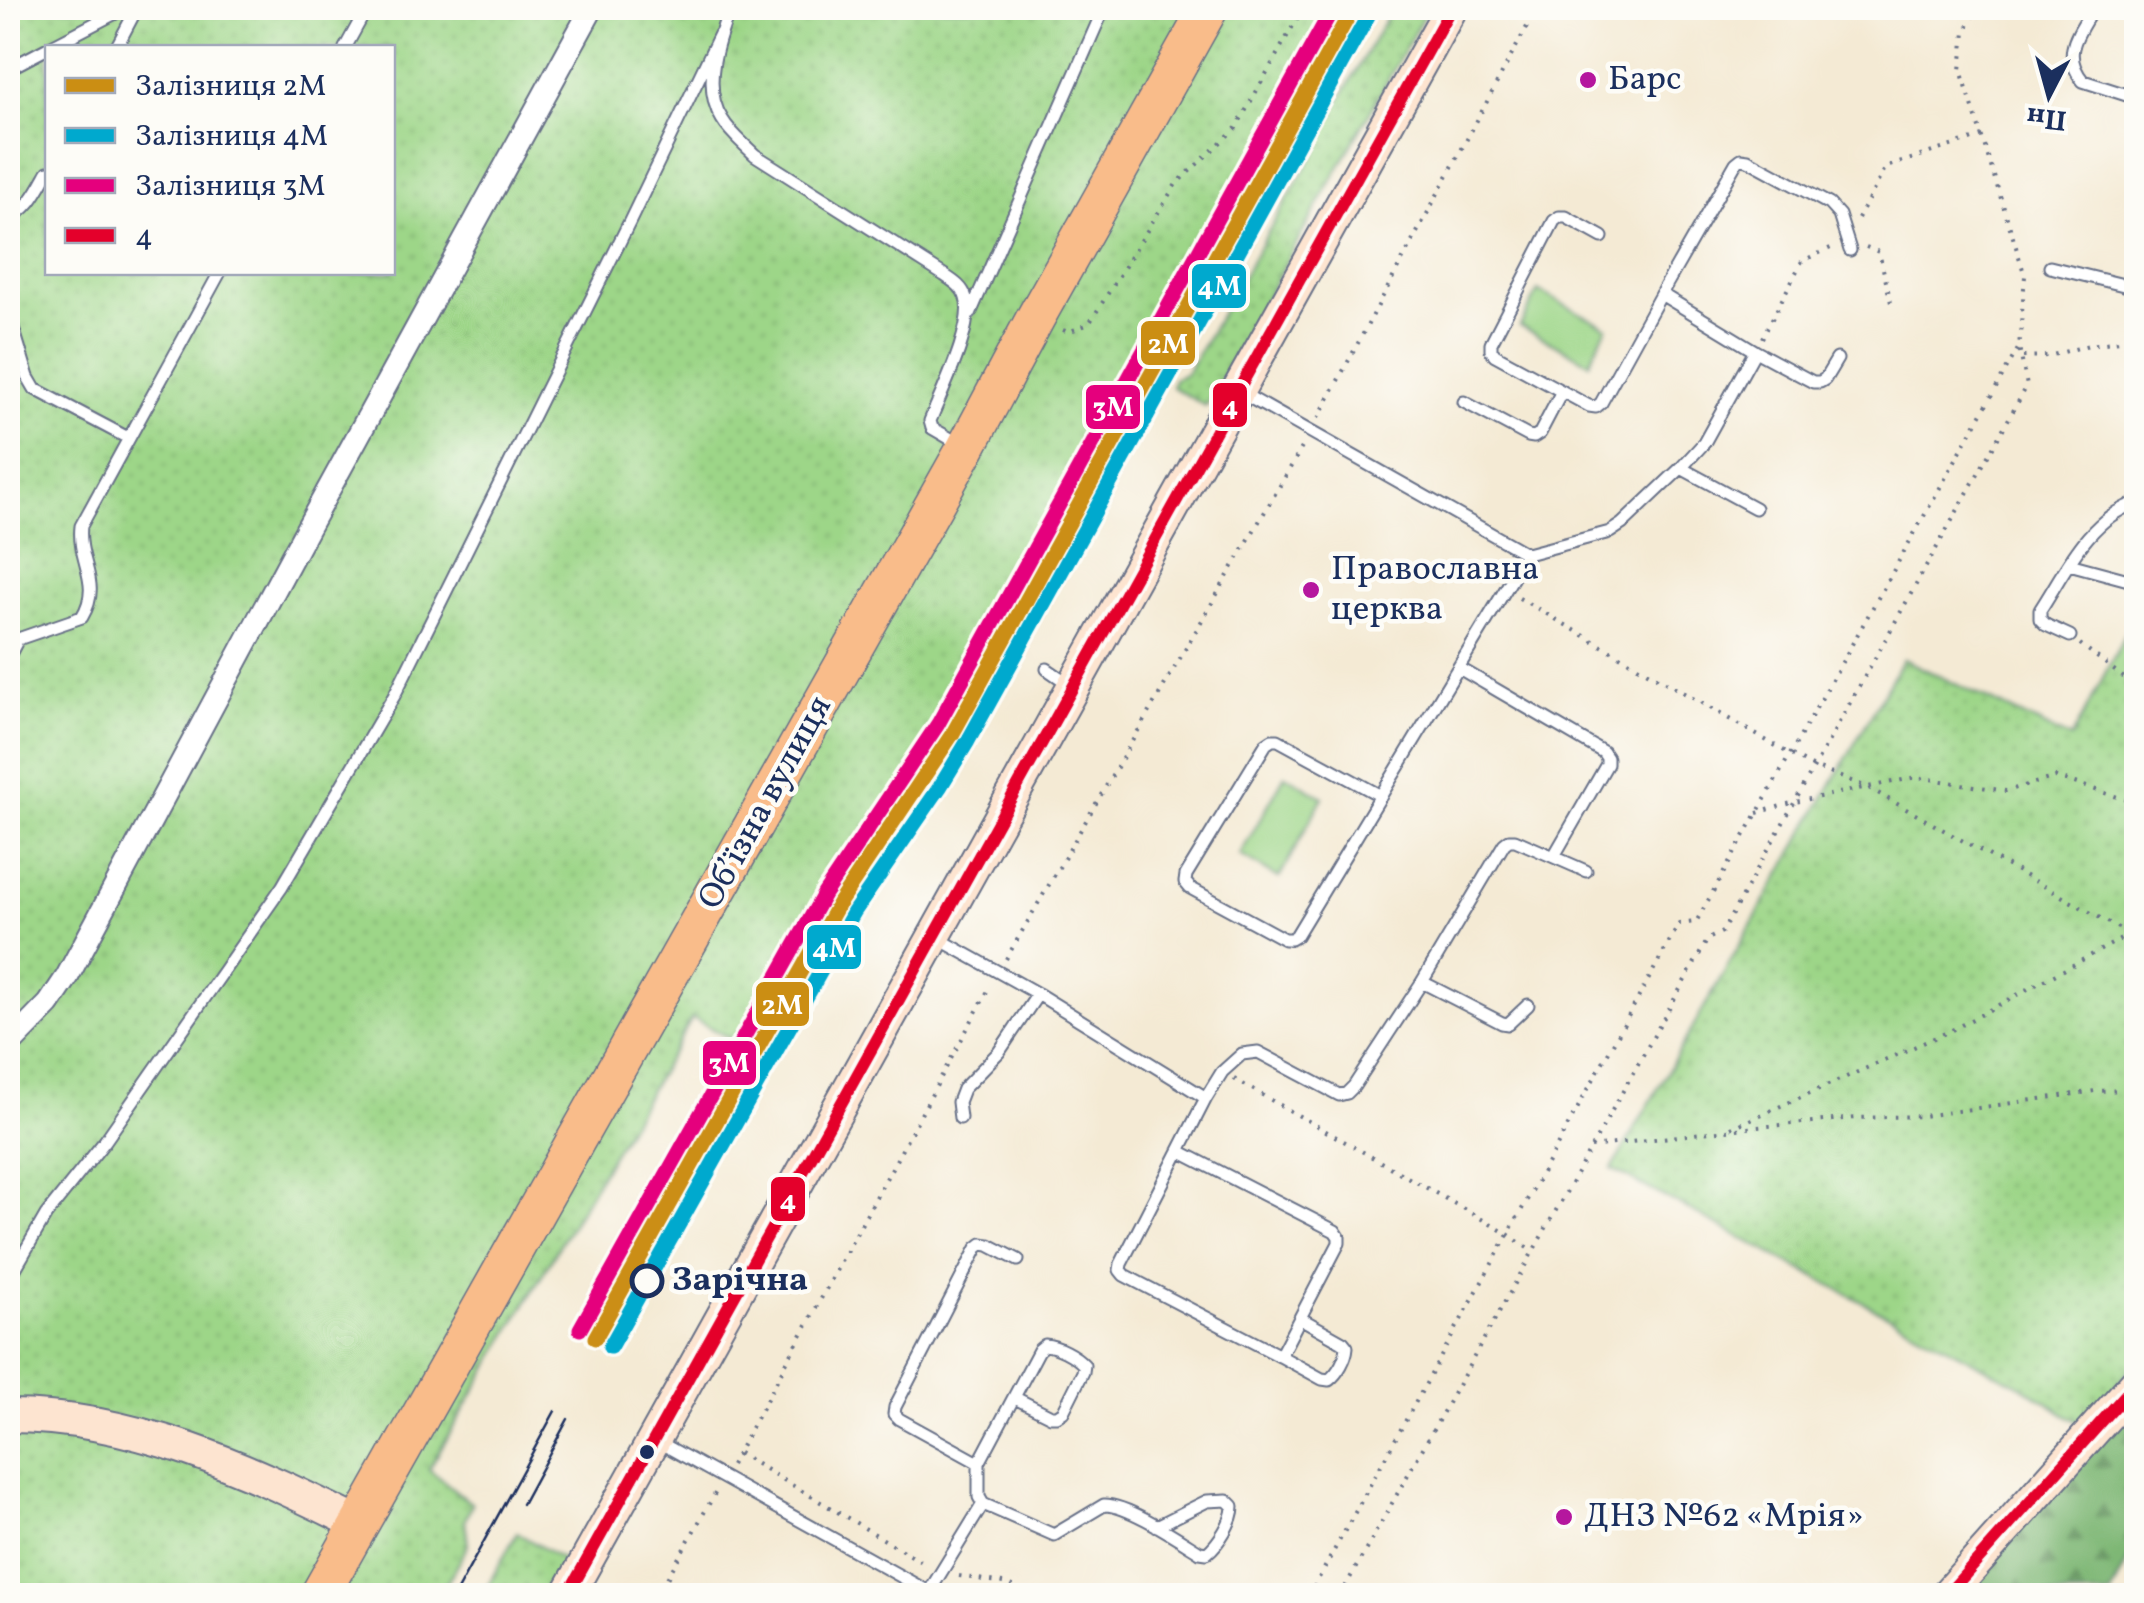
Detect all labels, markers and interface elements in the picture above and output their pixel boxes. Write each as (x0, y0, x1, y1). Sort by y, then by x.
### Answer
legend (45, 45, 395, 275)
north arrow (1999, 45, 2099, 145)
place label: Барс (1608, 56, 1682, 104)
text: Залізниця 2М (135, 66, 326, 108)
marker: Барс (1577, 69, 1599, 91)
text: Пн (2025, 96, 2068, 139)
text: Залізниця 4М (135, 116, 328, 158)
text: Залізниця 3М (135, 166, 326, 208)
text: 4 (135, 216, 153, 258)
line badge: 4М (1190, 262, 1248, 310)
text: 4М (1197, 268, 1241, 307)
line badge: 2М (1139, 319, 1197, 367)
text: 2М (1147, 326, 1189, 365)
line badge: 4 (1211, 381, 1249, 429)
line badge: 3М (1084, 383, 1142, 431)
text: 4 (1222, 388, 1239, 427)
text: 3М (1092, 389, 1134, 428)
place label: Православна церква (1331, 546, 1540, 634)
marker: Православна церква (1300, 579, 1322, 601)
street label: Обʼїзна вулиця (687, 688, 845, 918)
line badge: 4М (805, 923, 863, 971)
text: 4М (812, 930, 856, 969)
line badge: 2М (754, 980, 811, 1028)
text: 2М (761, 987, 803, 1026)
line badge: 3М (701, 1039, 758, 1087)
text: 3М (708, 1045, 750, 1084)
line badge: 4 (769, 1175, 807, 1223)
text: 4 (780, 1182, 797, 1221)
place label: Зарічна (672, 1257, 808, 1305)
marker: Зарічна (631, 1265, 663, 1297)
unlabelled marker (637, 1442, 657, 1462)
place label: ДНЗ №62 «Мрія» (1584, 1493, 1864, 1541)
marker: ДНЗ №62 «Мрія» (1553, 1506, 1575, 1528)

